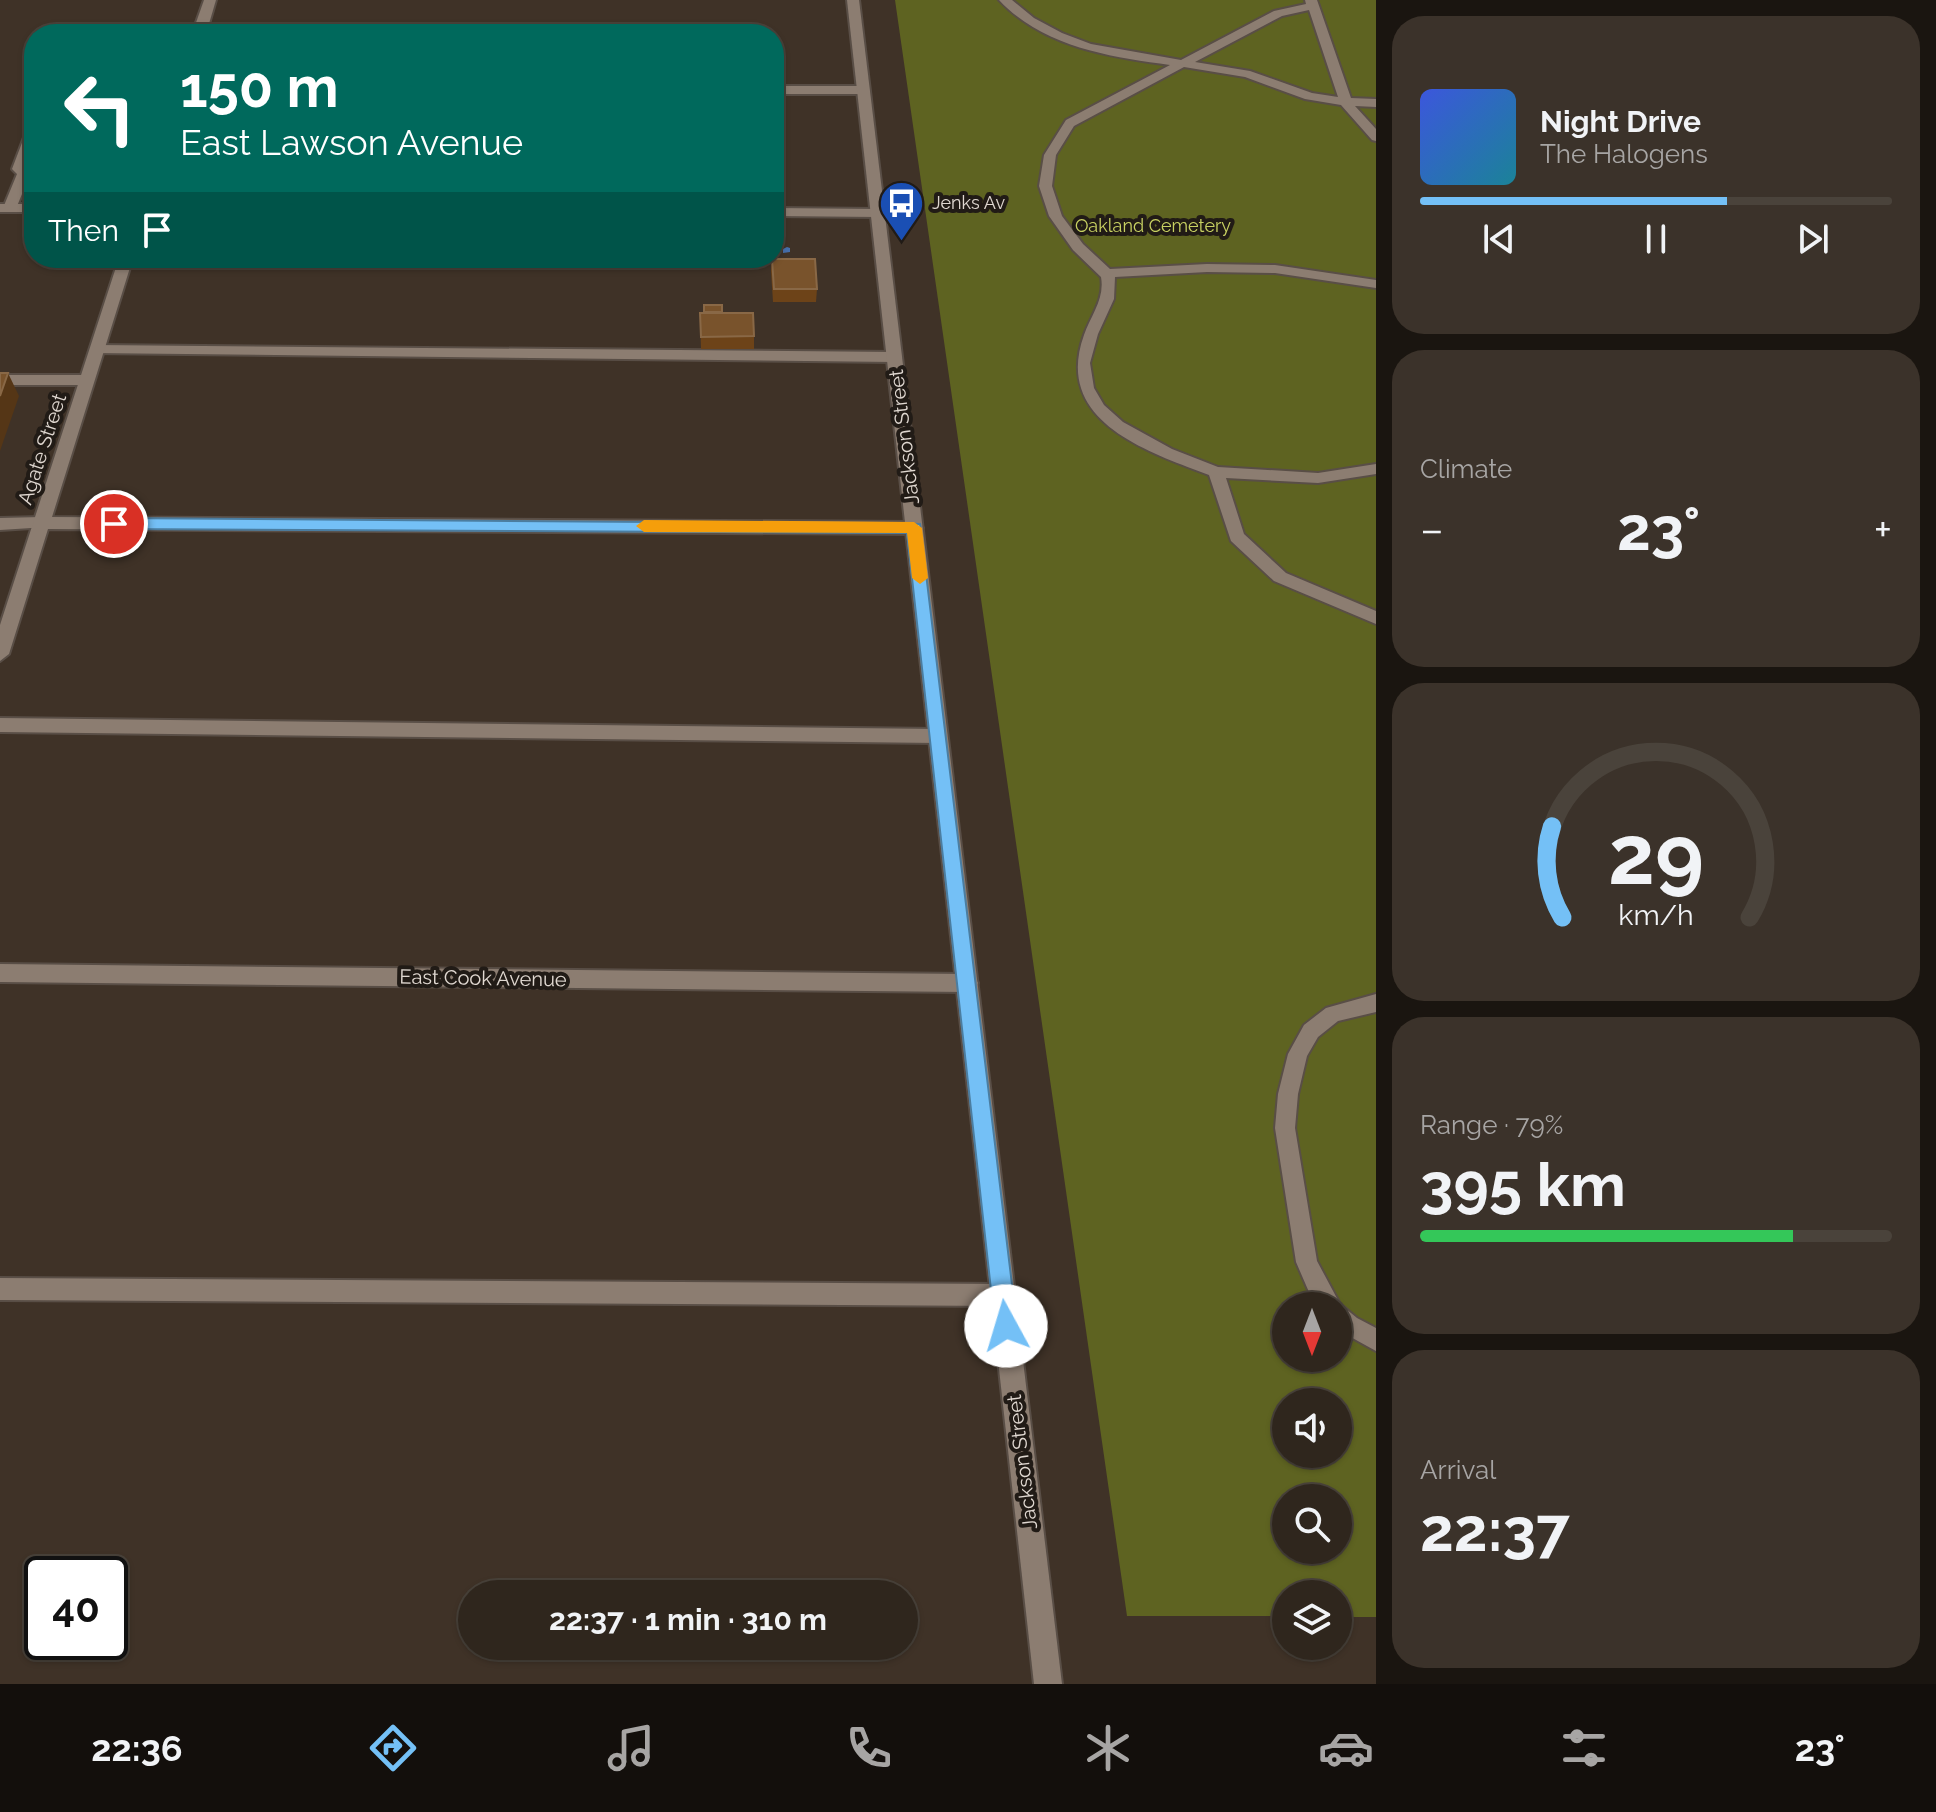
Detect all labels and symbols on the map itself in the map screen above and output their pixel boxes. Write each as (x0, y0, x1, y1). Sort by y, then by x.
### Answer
bus stop icon: Jenks Av (877, 179, 925, 242)
place label: Jenks Av (932, 192, 1005, 213)
park label: Oakland Cemetery (1075, 215, 1231, 236)
street label: Jackson Street (884, 368, 924, 506)
street label: Agate Street (13, 390, 71, 507)
pin (80, 490, 148, 558)
street label: East Cook Avenue (399, 965, 567, 991)
position arrow (964, 1284, 1048, 1368)
north arrow (1272, 1292, 1352, 1372)
street label: Jackson Street (1002, 1393, 1042, 1531)
speed limit sign: 40 (24, 1556, 128, 1660)

